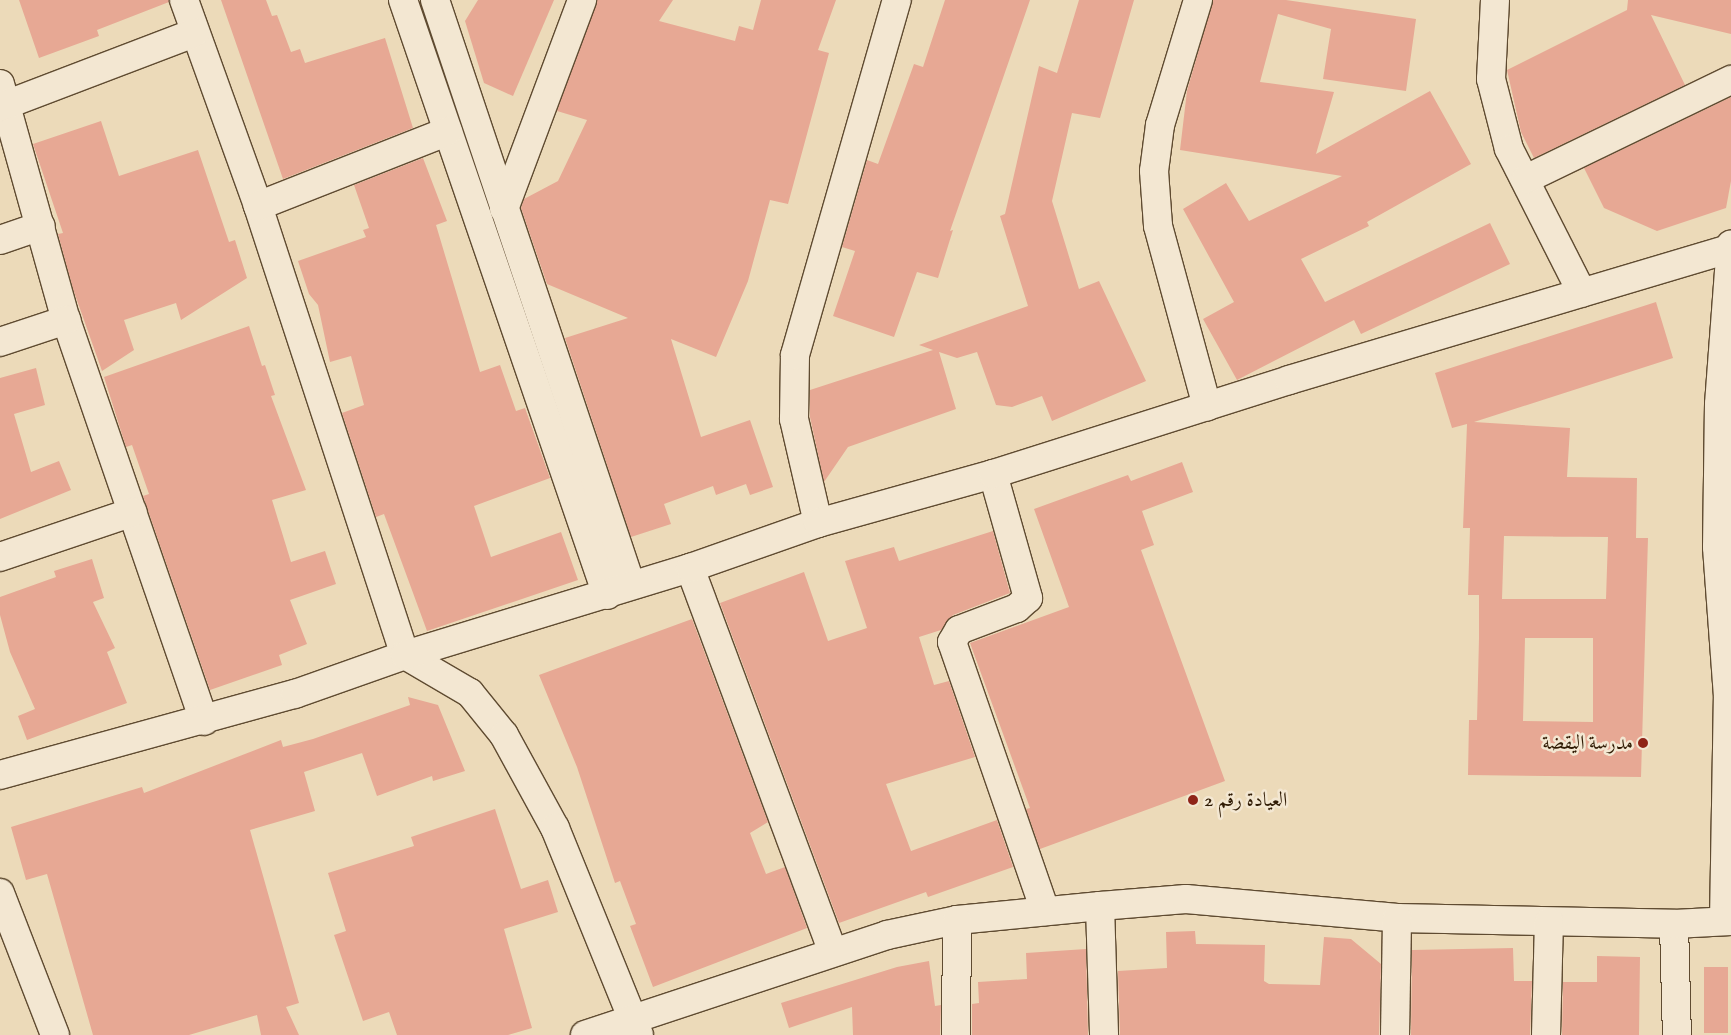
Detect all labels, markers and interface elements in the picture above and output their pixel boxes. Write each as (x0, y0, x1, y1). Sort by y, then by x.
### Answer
place label: مدرسة اليقضة (1542, 731, 1633, 755)
marker: مدرسة اليقضة (1637, 737, 1649, 749)
place label: العيادة رقم 2 (1204, 788, 1287, 812)
marker: العيادة رقم 2 (1186, 793, 1200, 807)

